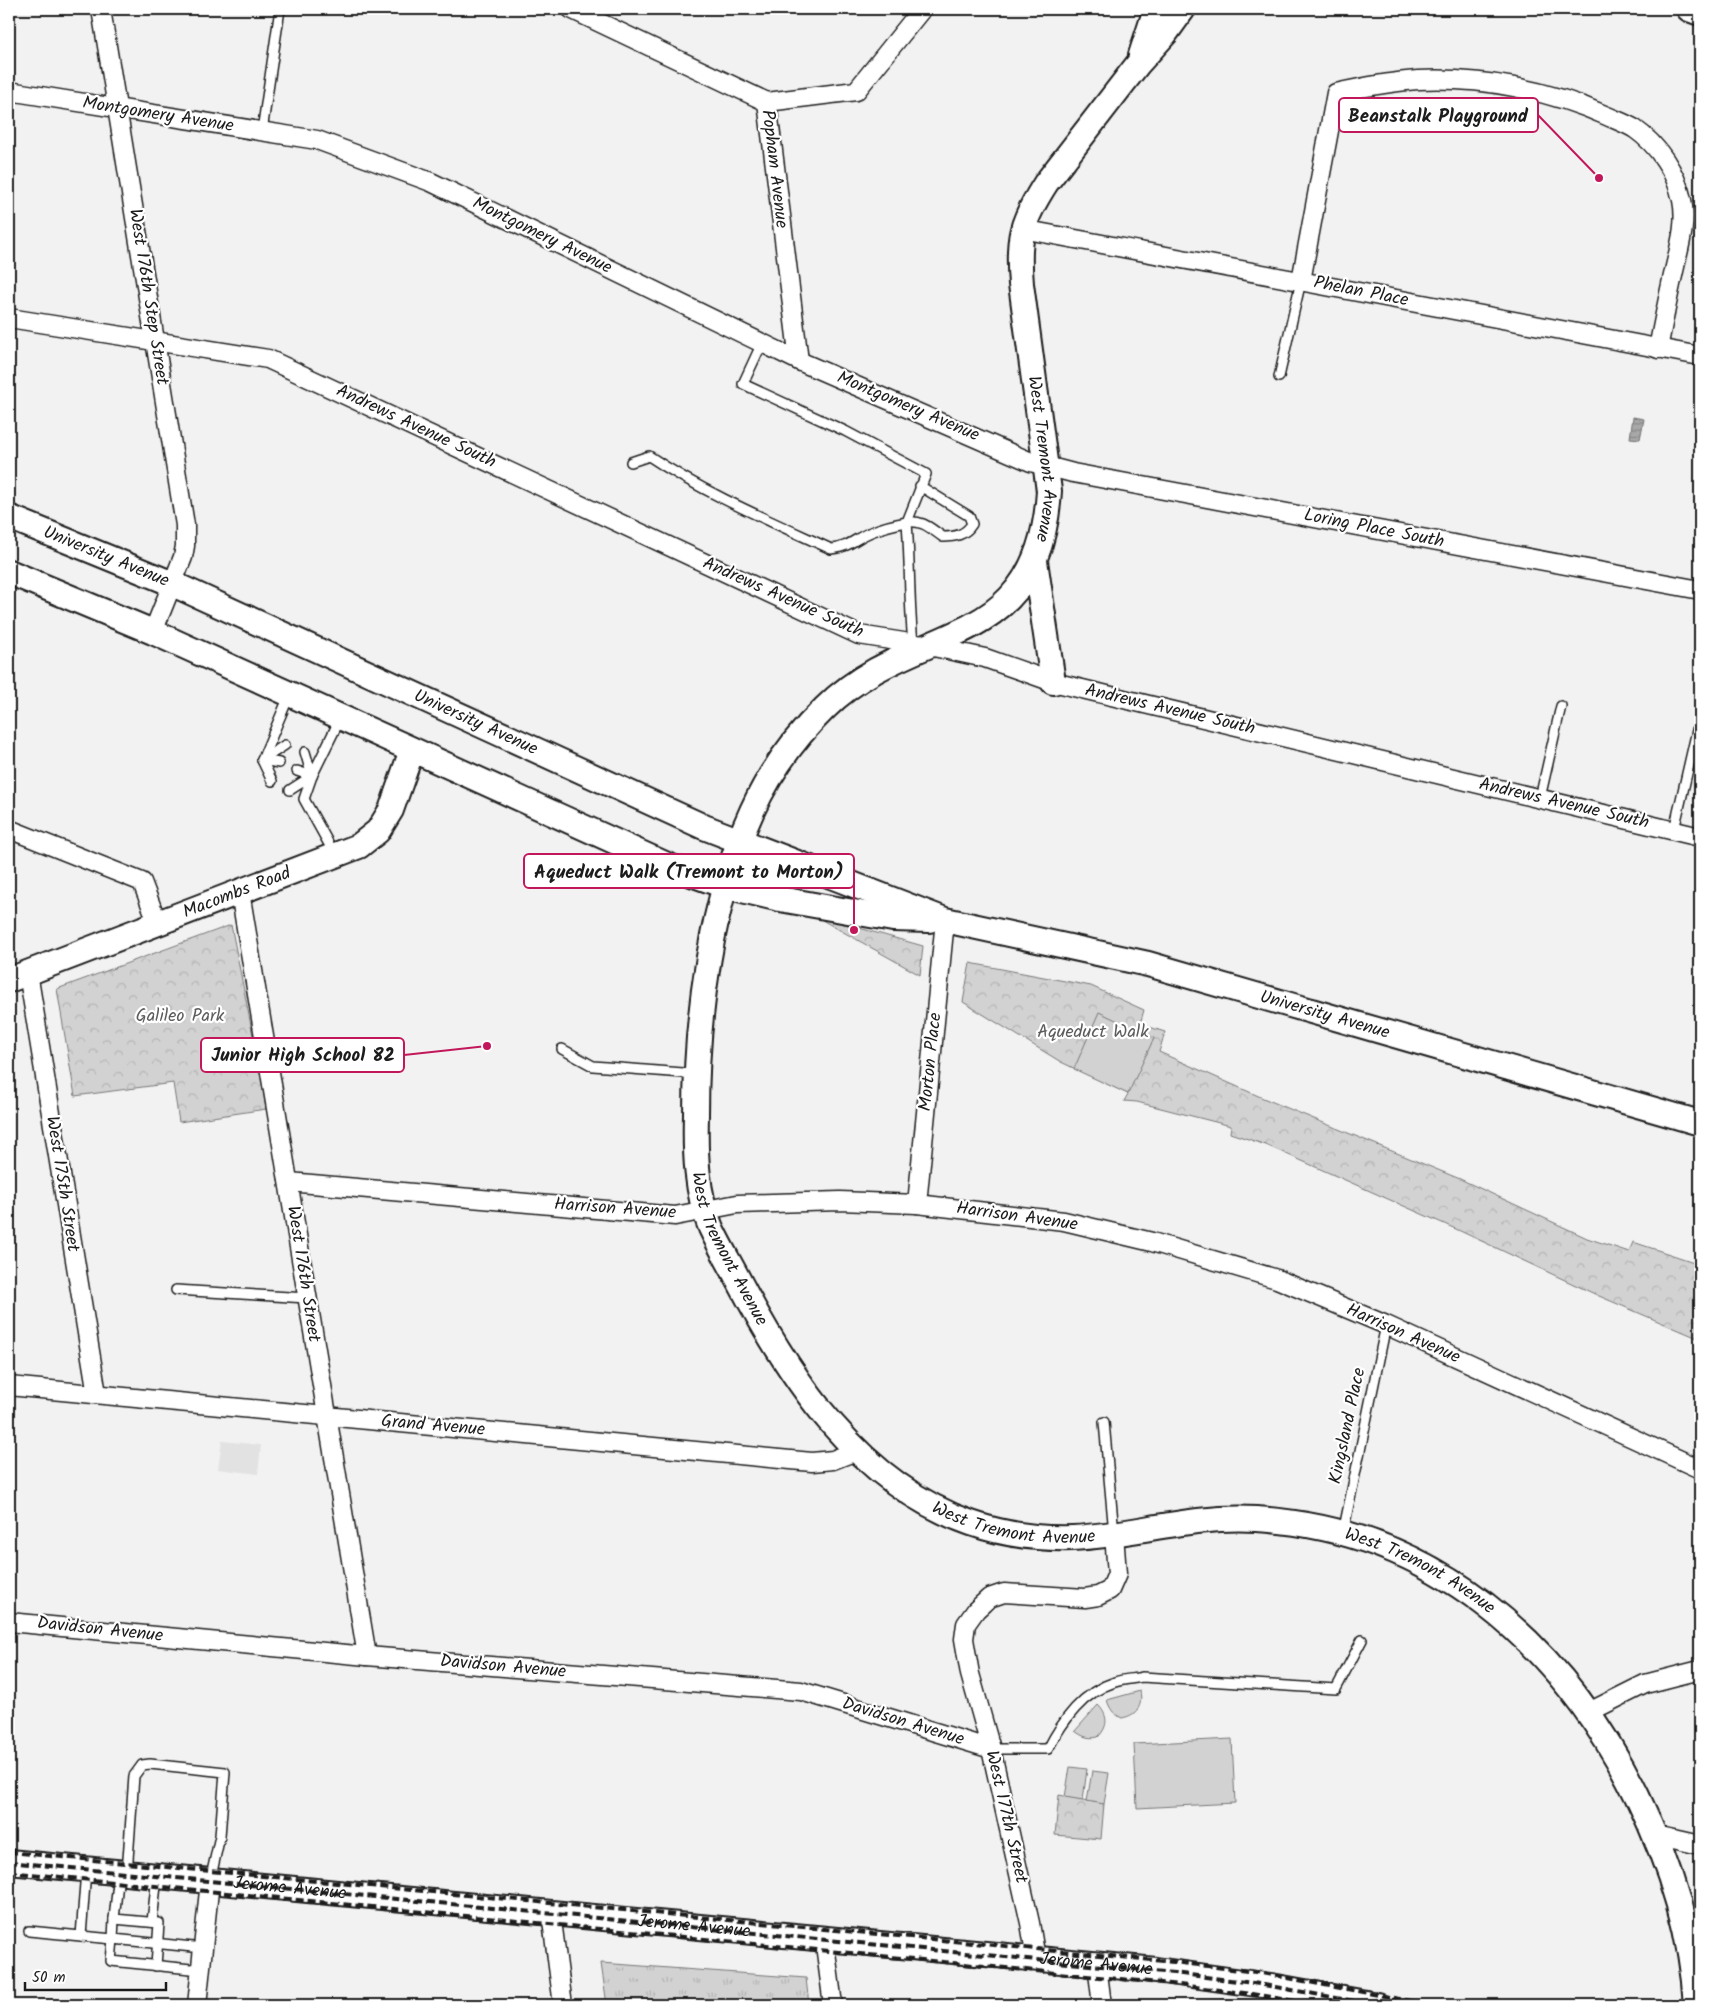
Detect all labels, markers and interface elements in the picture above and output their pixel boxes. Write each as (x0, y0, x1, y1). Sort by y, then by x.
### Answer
street label: Montgomery Avenue (80, 89, 236, 141)
callout: Beanstalk Playground (1339, 98, 1538, 132)
text: Beanstalk Playground (1348, 102, 1529, 132)
street label: Popham Avenue (752, 108, 796, 230)
street label: Montgomery Avenue (467, 190, 617, 282)
street label: West 176th Step Street (120, 207, 176, 388)
street label: Phelan Place (1311, 269, 1411, 315)
street label: Montgomery Avenue (832, 364, 984, 450)
street label: West Tremont Avenue (1019, 374, 1064, 545)
street label: Andrews Avenue South (331, 377, 501, 477)
street label: Loring Place South (1301, 501, 1447, 557)
street label: University Avenue (39, 518, 174, 595)
street label: Andrews Avenue South (698, 549, 868, 647)
street label: Andrews Avenue South (1082, 676, 1258, 744)
street label: University Avenue (409, 681, 543, 764)
street label: Andrews Avenue South (1476, 770, 1652, 838)
callout: Aqueduct Walk (Tremont to Morton) (524, 854, 854, 888)
text: Aqueduct Walk (Tremont to Morton) (534, 858, 844, 888)
street label: Macombs Road (179, 859, 296, 927)
street label: University Avenue (1256, 982, 1393, 1047)
park label: Galileo Park (136, 1002, 225, 1031)
street label: Morton Place (911, 1011, 951, 1113)
park label: Aqueduct Walk (1037, 1018, 1149, 1047)
callout: Junior High School 82 (201, 1038, 404, 1072)
text: Junior High School 82 (211, 1041, 395, 1071)
street label: West 175th Street (37, 1114, 87, 1255)
street label: West Tremont Avenue (683, 1170, 775, 1332)
street label: Harrison Avenue (553, 1190, 677, 1228)
street label: Harrison Avenue (954, 1194, 1080, 1240)
street label: West 176th Street (278, 1204, 328, 1345)
street label: Harrison Avenue (1341, 1296, 1465, 1372)
street label: Kingsland Place (1322, 1365, 1374, 1487)
street label: Grand Avenue (380, 1407, 486, 1445)
street label: West Tremont Avenue (927, 1494, 1097, 1553)
street label: West Tremont Avenue (1341, 1520, 1502, 1622)
street label: Davidson Avenue (36, 1609, 164, 1651)
street label: Davidson Avenue (439, 1647, 567, 1687)
street label: Davidson Avenue (838, 1690, 968, 1754)
street label: West 177th Street (977, 1748, 1036, 1887)
street label: Jerome Avenue (232, 1869, 348, 1908)
street label: Jerome Avenue (636, 1907, 752, 1946)
street label: Jerome Avenue (1038, 1945, 1154, 1984)
scale bar (25, 1959, 166, 1991)
text: 50 m (32, 1966, 66, 1990)

